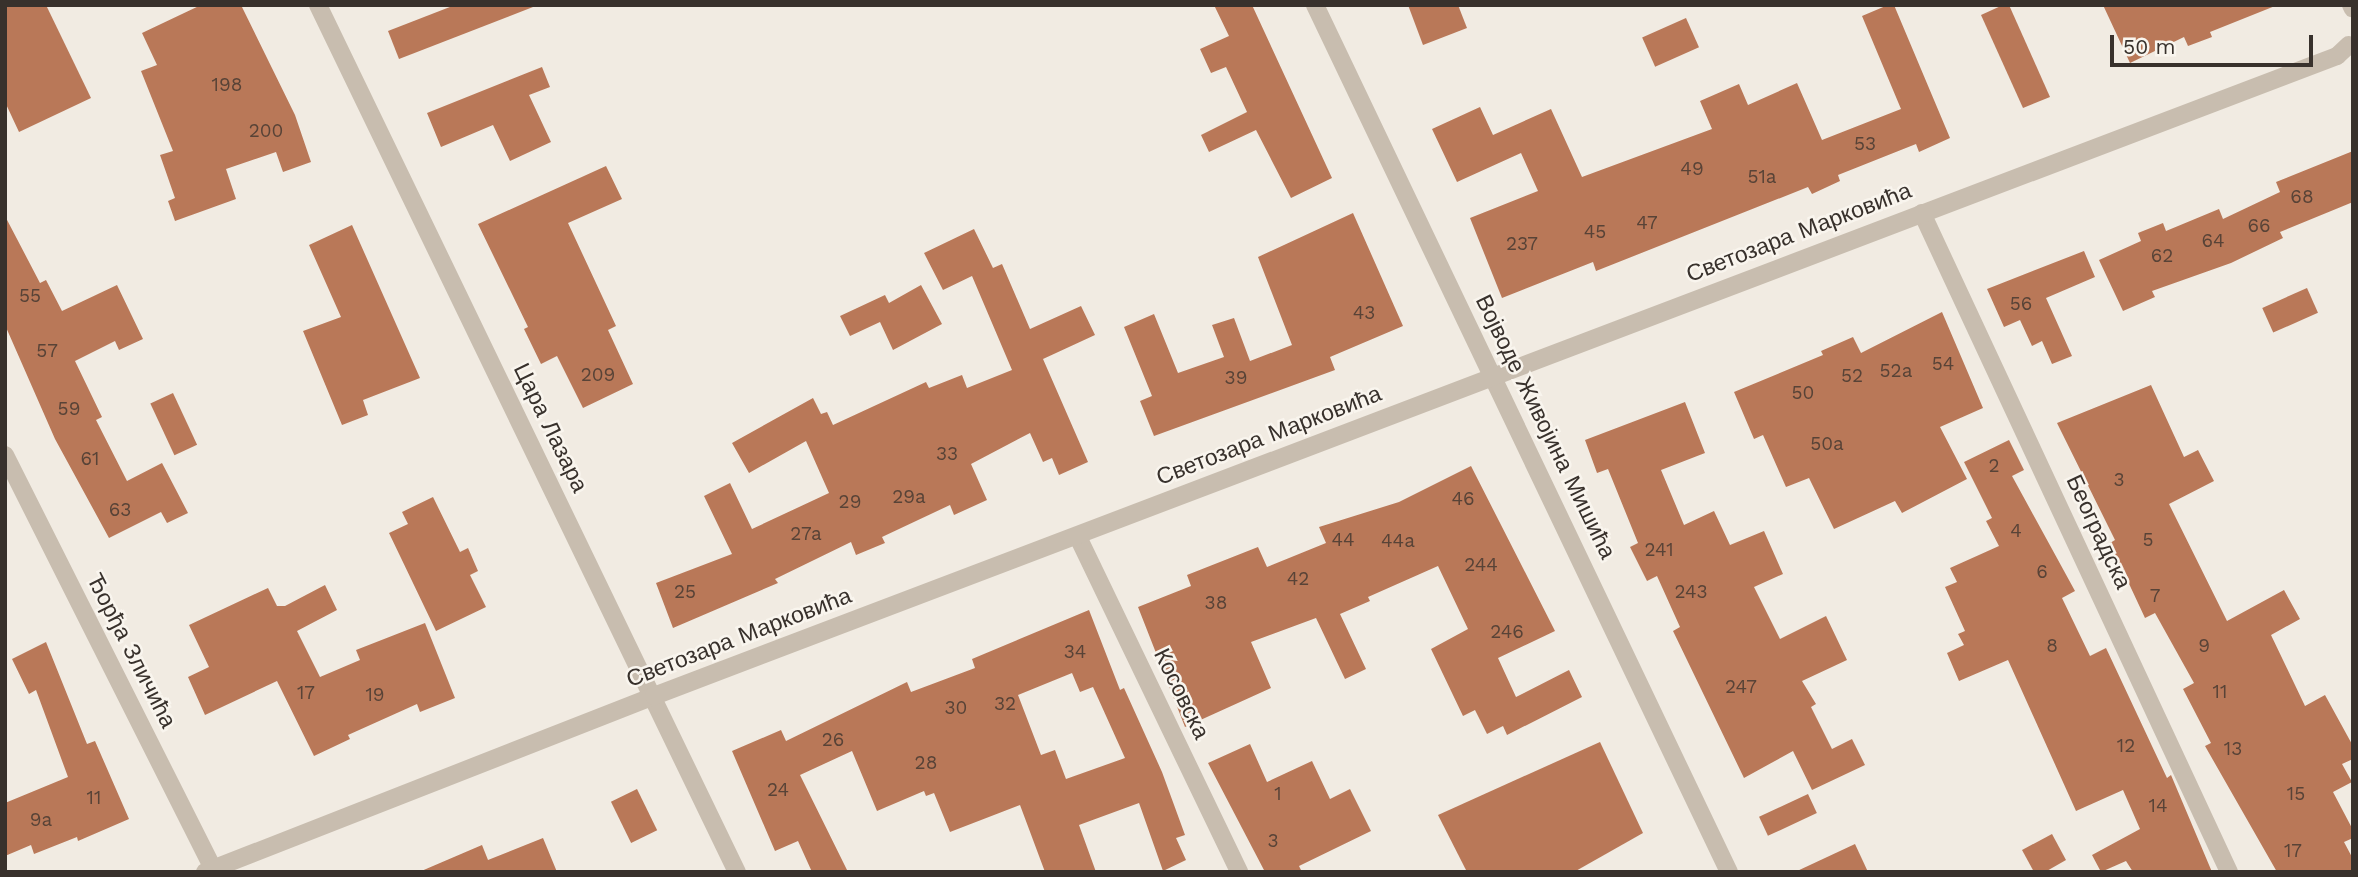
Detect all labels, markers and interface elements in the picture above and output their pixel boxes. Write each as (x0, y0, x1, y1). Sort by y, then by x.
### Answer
scale bar (2113, 21, 2316, 65)
text: 50 m (2123, 34, 2175, 59)
house number: 198 (212, 74, 242, 96)
house number: 200 (249, 120, 283, 142)
house number: 53 (1854, 133, 1876, 155)
house number: 49 (1680, 158, 1704, 180)
house number: 51a (1747, 166, 1777, 188)
street label: Светозара Марковића (1683, 177, 1915, 289)
house number: 68 (2290, 186, 2314, 208)
house number: 47 (1636, 212, 1658, 234)
house number: 66 (2247, 215, 2271, 237)
house number: 45 (1584, 221, 1606, 243)
house number: 64 (2201, 230, 2225, 252)
house number: 237 (1506, 233, 1538, 255)
house number: 62 (2151, 245, 2173, 267)
house number: 55 (19, 285, 41, 307)
street label: Војводе Живојина Мишића (1469, 290, 1621, 564)
house number: 56 (2010, 293, 2032, 315)
house number: 43 (1353, 302, 1375, 324)
house number: 57 (36, 340, 58, 362)
house number: 54 (1932, 353, 1954, 375)
street label: Цара Лазара (507, 359, 593, 497)
house number: 52a (1880, 360, 1912, 382)
house number: 209 (581, 364, 615, 386)
house number: 52 (1841, 365, 1863, 387)
house number: 39 (1225, 367, 1247, 389)
street label: Светозара Марковића (1153, 380, 1385, 492)
house number: 50 (1792, 382, 1814, 404)
house number: 59 (58, 398, 80, 420)
house number: 50a (1810, 433, 1844, 455)
house number: 33 (936, 443, 958, 465)
house number: 61 (81, 448, 99, 470)
house number: 2 (1988, 455, 2000, 477)
house number: 3 (2113, 469, 2125, 491)
street label: Београдска (2060, 470, 2136, 594)
house number: 29a (892, 486, 926, 508)
house number: 46 (1451, 488, 1475, 510)
house number: 29 (839, 491, 861, 513)
house number: 63 (109, 499, 131, 521)
house number: 4 (2010, 520, 2022, 542)
house number: 27a (790, 523, 822, 545)
house number: 44 (1331, 529, 1355, 551)
house number: 5 (2142, 529, 2154, 551)
house number: 44a (1381, 530, 1415, 552)
house number: 241 (1644, 539, 1674, 561)
house number: 244 (1464, 554, 1498, 576)
house number: 6 (2036, 561, 2048, 583)
house number: 42 (1287, 568, 1309, 590)
street label: Ђорђа Зличића (80, 569, 182, 733)
house number: 25 (674, 581, 696, 603)
house number: 243 (1674, 581, 1708, 603)
street label: Светозара Марковића (623, 582, 855, 694)
house number: 7 (2150, 585, 2160, 607)
house number: 38 (1205, 592, 1227, 614)
house number: 246 (1490, 621, 1524, 643)
house number: 8 (2046, 635, 2058, 657)
house number: 9 (2198, 635, 2210, 657)
house number: 34 (1064, 641, 1086, 663)
street label: Косовска (1147, 644, 1215, 744)
house number: 247 (1725, 676, 1757, 698)
house number: 11 (2213, 681, 2227, 703)
house number: 17 (297, 682, 315, 704)
house number: 19 (365, 684, 385, 706)
house number: 32 (994, 693, 1016, 715)
house number: 30 (945, 697, 967, 719)
house number: 26 (822, 729, 844, 751)
house number: 12 (2117, 735, 2135, 757)
house number: 13 (2224, 738, 2242, 760)
house number: 28 (915, 752, 937, 774)
house number: 24 (767, 779, 789, 801)
house number: 1 (1274, 783, 1282, 805)
house number: 15 (2287, 783, 2305, 805)
house number: 11 (87, 787, 101, 809)
house number: 14 (2148, 795, 2168, 817)
house number: 9a (30, 809, 52, 831)
house number: 3 (1267, 830, 1279, 852)
house number: 17 (2284, 840, 2302, 862)

